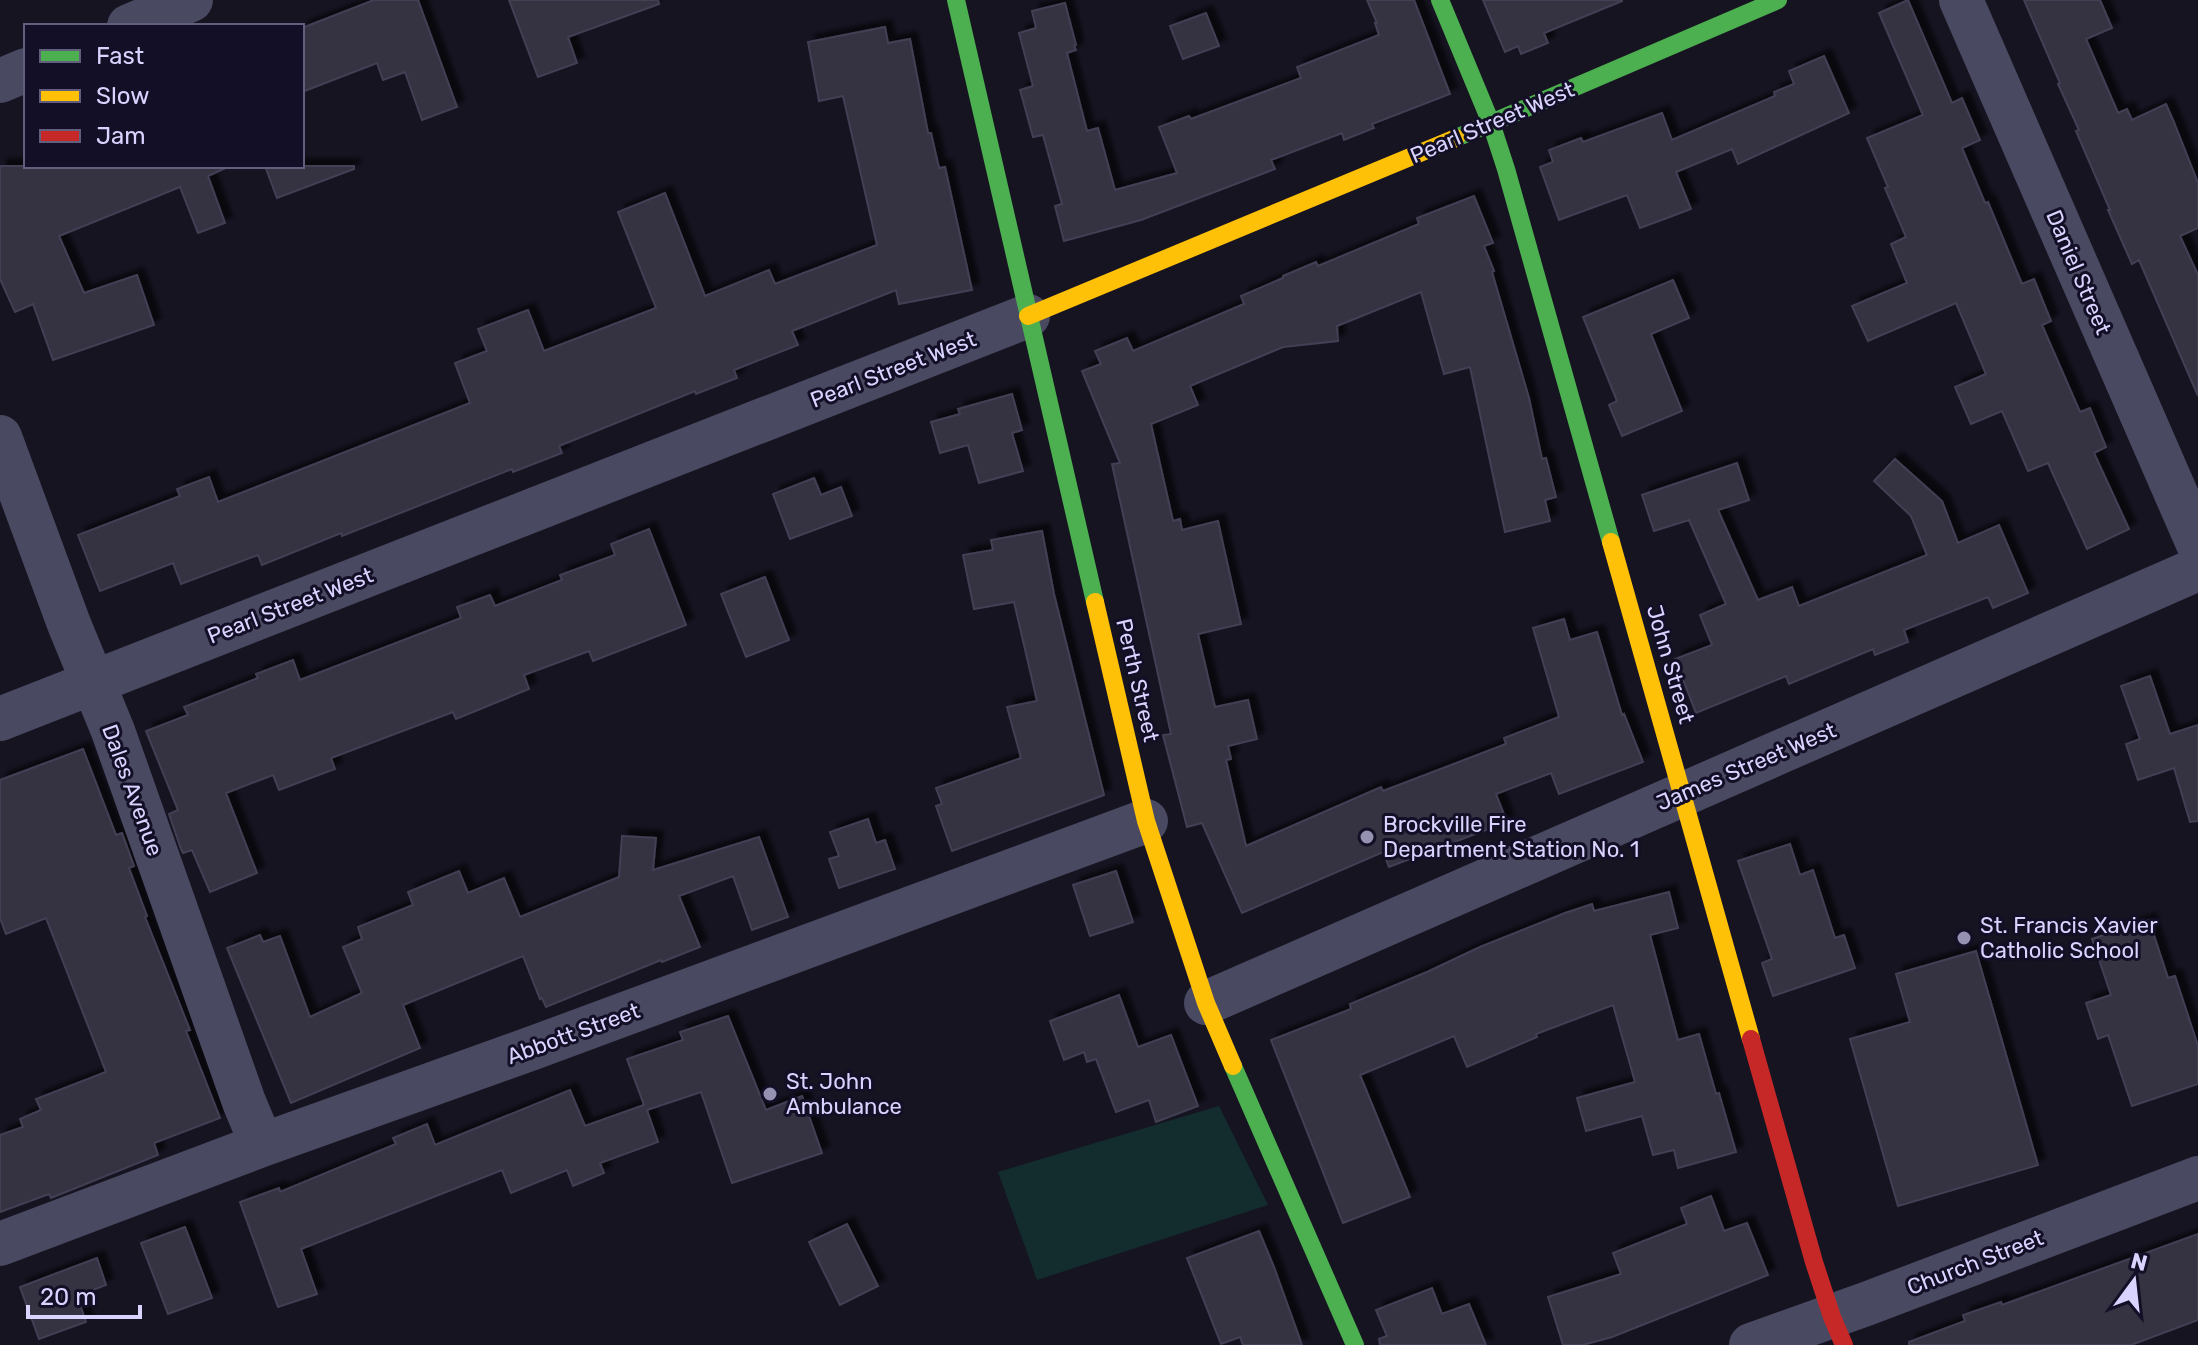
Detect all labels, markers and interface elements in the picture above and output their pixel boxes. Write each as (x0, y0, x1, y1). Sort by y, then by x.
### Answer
legend (24, 24, 304, 168)
text: Fast (96, 42, 144, 70)
street label: Pearl Street West (1406, 76, 1579, 169)
text: Slow (96, 82, 149, 110)
text: Jam (96, 122, 146, 150)
street label: Daniel Street (2040, 206, 2117, 339)
street label: Pearl Street West (806, 325, 980, 414)
street label: Pearl Street West (203, 561, 377, 650)
street label: John Street (1641, 602, 1700, 727)
street label: Perth Street (1110, 616, 1165, 745)
street label: James Street West (1652, 716, 1840, 816)
street label: Dales Avenue (96, 721, 169, 860)
place label: Brockville Fire Department Station No. 1 (1383, 811, 1639, 863)
marker: Brockville Fire Department Station No. 1 (1358, 828, 1376, 846)
place label: St. Francis Xavier Catholic School (1980, 912, 2158, 964)
marker: St. Francis Xavier Catholic School (1955, 929, 1973, 947)
street label: Abbott Street (503, 997, 644, 1070)
place label: St. John Ambulance (786, 1068, 902, 1120)
marker: St. John Ambulance (761, 1085, 779, 1103)
street label: Church Street (1903, 1224, 2048, 1301)
north arrow (2094, 1241, 2174, 1321)
text: N (2128, 1247, 2150, 1277)
scale bar (28, 1269, 140, 1319)
text: 20 m (40, 1283, 97, 1311)

